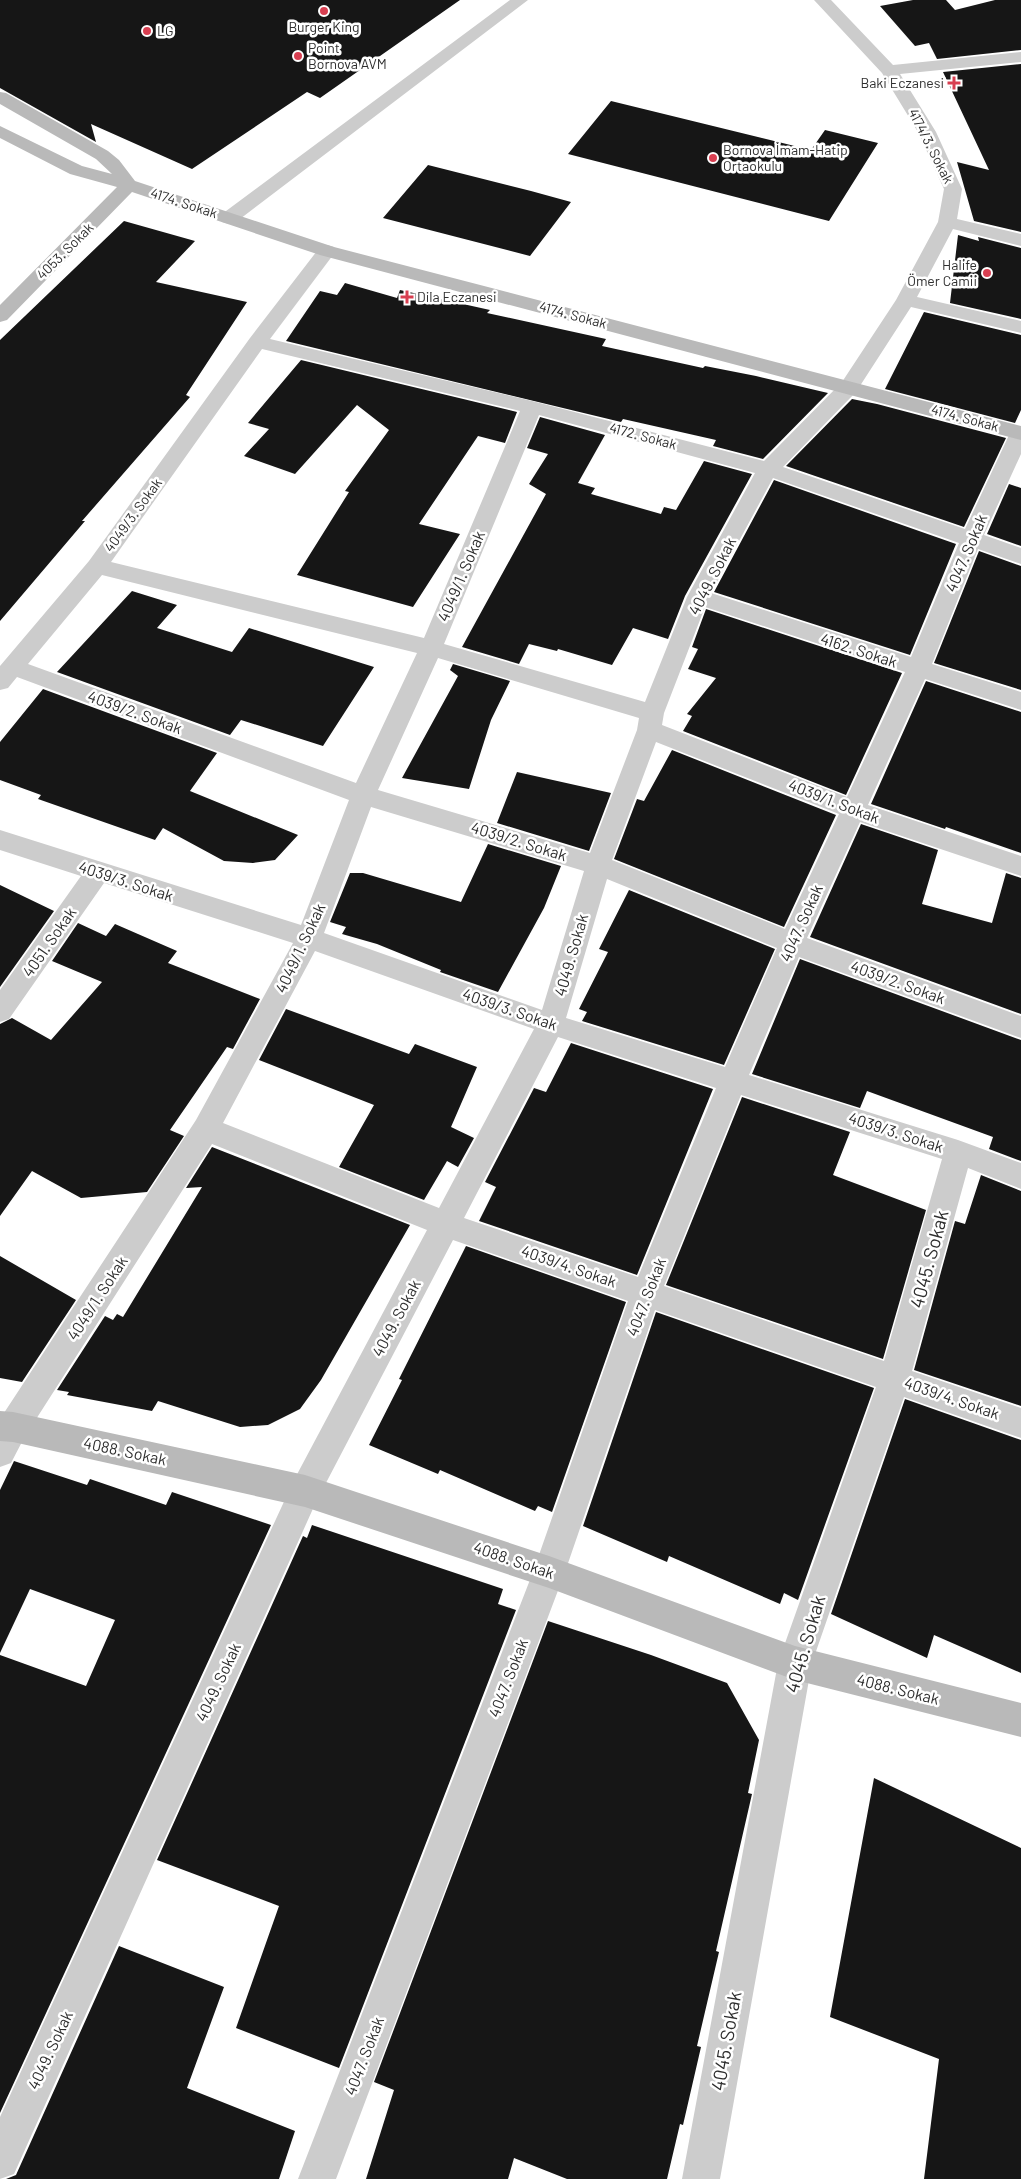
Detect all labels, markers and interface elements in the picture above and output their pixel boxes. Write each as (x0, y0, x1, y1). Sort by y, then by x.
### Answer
marker: Burger King (318, 5, 330, 17)
place label: Burger King (288, 18, 360, 35)
place label: LG (157, 22, 174, 39)
marker: LG (141, 25, 153, 37)
place label: Point Bornova AVM (308, 39, 387, 72)
marker: Point Bornova AVM (292, 50, 304, 62)
place label: Baki Eczanesi (861, 74, 944, 91)
marker: Baki Eczanesi (948, 77, 960, 89)
street label: 4174/3. Sokak (905, 105, 958, 186)
place label: Bornova İmam-Hatip Ortaokulu (723, 141, 848, 174)
marker: Bornova İmam-Hatip Ortaokulu (707, 152, 719, 164)
street label: 4174. Sokak (149, 184, 220, 221)
street label: 4053. Sokak (33, 219, 97, 283)
place label: Halife Ömer Camii (907, 256, 977, 289)
marker: Halife Ömer Camii (981, 267, 993, 279)
place label: Dila Eczanesi (417, 288, 497, 305)
marker: Dila Eczanesi (401, 291, 413, 303)
street label: 4174. Sokak (537, 297, 609, 332)
street label: 4174. Sokak (929, 400, 1001, 435)
street label: 4172. Sokak (608, 418, 679, 453)
street label: 4049/3. Sokak (100, 475, 165, 555)
street label: 4047. Sokak (941, 511, 990, 595)
street label: 4049/1. Sokak (433, 528, 488, 624)
street label: 4049. Sokak (684, 534, 739, 618)
street label: 4162. Sokak (818, 628, 900, 671)
street label: 4039/2. Sokak (85, 686, 185, 737)
street label: 4039/1. Sokak (786, 774, 882, 827)
street label: 4039/2. Sokak (469, 817, 569, 864)
street label: 4039/3. Sokak (76, 856, 176, 905)
street label: 4047. Sokak (775, 881, 826, 964)
street label: 4049/1. Sokak (270, 900, 329, 996)
street label: 4051. Sokak (18, 903, 80, 980)
street label: 4049. Sokak (550, 911, 591, 998)
street label: 4039/2. Sokak (848, 956, 948, 1007)
street label: 4039/3. Sokak (460, 983, 560, 1034)
street label: 4039/3. Sokak (846, 1107, 946, 1156)
street label: 4045. Sokak (904, 1207, 953, 1310)
street label: 4039/4. Sokak (519, 1240, 619, 1291)
street label: 4049/1. Sokak (62, 1252, 131, 1343)
street label: 4047. Sokak (622, 1255, 669, 1339)
street label: 4049. Sokak (367, 1276, 424, 1360)
street label: 4039/4. Sokak (902, 1372, 1002, 1423)
street label: 4088. Sokak (82, 1432, 168, 1469)
street label: 4088. Sokak (471, 1537, 557, 1582)
street label: 4045. Sokak (780, 1592, 829, 1695)
street label: 4047. Sokak (484, 1636, 531, 1720)
street label: 4049. Sokak (191, 1639, 244, 1724)
street label: 4088. Sokak (855, 1669, 941, 1708)
street label: 4045. Sokak (705, 1989, 746, 2092)
street label: 4049. Sokak (23, 2007, 76, 2092)
street label: 4047. Sokak (340, 2014, 387, 2098)

